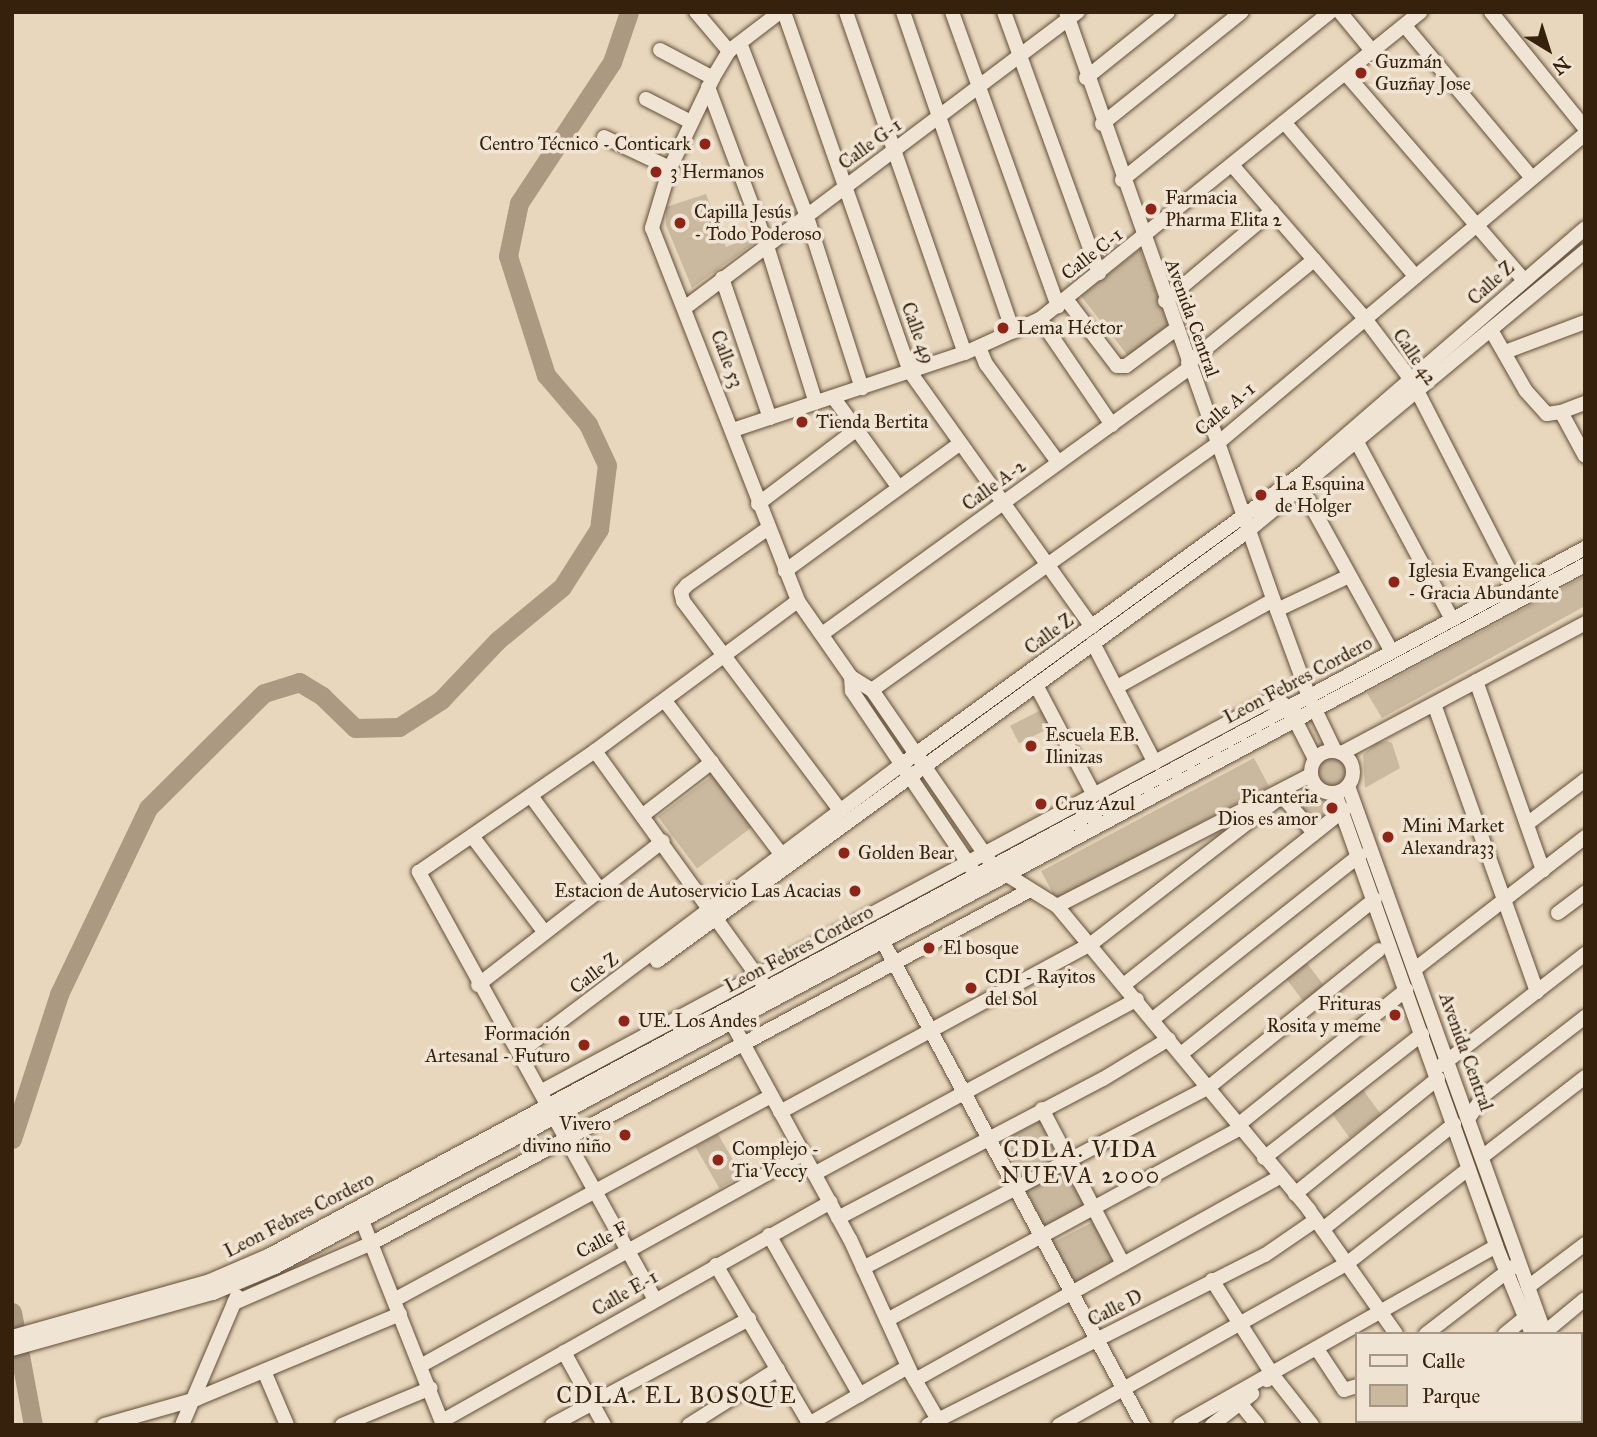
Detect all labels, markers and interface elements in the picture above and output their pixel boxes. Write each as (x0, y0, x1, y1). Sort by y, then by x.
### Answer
north arrow (1513, 14, 1583, 84)
place label: Guzmán Guzñay Jose (1375, 51, 1471, 95)
text: N (1548, 52, 1575, 80)
marker: Guzmán Guzñay Jose (1353, 65, 1369, 81)
street label: Calle G-1 (834, 114, 906, 174)
place label: Centro Técnico - Conticark (479, 133, 691, 155)
marker: Centro Técnico - Conticark (697, 136, 713, 152)
place label: 3 Hermanos (670, 161, 764, 183)
marker: 3 Hermanos (648, 164, 664, 180)
place label: Farmacia Pharma Elita 2 (1165, 187, 1282, 231)
place label: Capilla Jesús - Todo Poderoso (694, 201, 821, 245)
marker: Farmacia Pharma Elita 2 (1143, 201, 1159, 217)
marker: Capilla Jesús - Todo Poderoso (672, 215, 688, 231)
street label: Calle C-1 (1057, 223, 1127, 285)
street label: Avenida Central (1160, 256, 1224, 380)
street label: Calle Z (1463, 256, 1519, 310)
street label: Calle 49 (896, 299, 940, 367)
place label: Lema Héctor (1017, 317, 1123, 339)
marker: Lema Héctor (995, 320, 1011, 336)
street label: Calle 42 (1388, 324, 1442, 390)
street label: Calle 53 (706, 327, 748, 391)
street label: Calle A-1 (1190, 377, 1260, 441)
place label: Tienda Bertita (816, 411, 928, 433)
marker: Tienda Bertita (794, 414, 810, 430)
street label: Calle A-2 (958, 454, 1030, 516)
place label: La Esquina de Holger (1275, 473, 1364, 517)
marker: La Esquina de Holger (1253, 487, 1269, 503)
place label: Iglesia Evangelica - Gracia Abundante (1408, 560, 1559, 604)
marker: Iglesia Evangelica - Gracia Abundante (1386, 574, 1402, 590)
street label: Calle Z (1020, 609, 1078, 659)
street label: Leon Febres Cordero (1220, 631, 1376, 729)
place label: Escuela EB. Ilinizas (1045, 724, 1139, 768)
marker: Escuela EB. Ilinizas (1023, 738, 1039, 754)
place label: Picanteria Dios es amor (1218, 786, 1318, 830)
place label: Cruz Azul (1055, 793, 1135, 815)
marker: Cruz Azul (1033, 796, 1049, 812)
marker: Picanteria Dios es amor (1324, 800, 1340, 816)
place label: Mini Market Alexandra33 (1402, 815, 1504, 859)
marker: Mini Market Alexandra33 (1380, 829, 1396, 845)
place label: Golden Bear (858, 842, 954, 864)
marker: Golden Bear (836, 845, 852, 861)
place label: Estacion de Autoservicio Las Acacias (554, 880, 841, 902)
marker: Estacion de Autoservicio Las Acacias (847, 883, 863, 899)
street label: Leon Febres Cordero (721, 900, 877, 998)
place label: El bosque (943, 937, 1019, 959)
marker: El bosque (921, 940, 937, 956)
street label: Calle Z (565, 947, 623, 999)
place label: CDI - Rayitos del Sol (985, 966, 1095, 1010)
marker: CDI - Rayitos del Sol (963, 980, 979, 996)
street label: Avenida Central (1434, 990, 1498, 1114)
place label: Frituras Rosita y meme (1267, 993, 1381, 1037)
marker: Frituras Rosita y meme (1387, 1007, 1403, 1023)
place label: UE. Los Andes (638, 1010, 757, 1032)
marker: UE. Los Andes (616, 1013, 632, 1029)
place label: Formación Artesanal - Futuro (425, 1023, 570, 1067)
marker: Formación Artesanal - Futuro (576, 1037, 592, 1053)
place label: Vivero divino niño (522, 1113, 611, 1157)
marker: Vivero divino niño (617, 1127, 633, 1143)
district label: CDLA. VIDA NUEVA 2000 (1002, 1135, 1160, 1189)
place label: Complejo - Tia Veccy (732, 1138, 819, 1182)
marker: Complejo - Tia Veccy (710, 1152, 726, 1168)
street label: Leon Febres Cordero (220, 1167, 378, 1263)
street label: Calle F (572, 1217, 632, 1263)
street label: Calle E-1 (588, 1265, 662, 1321)
street label: Calle D (1084, 1285, 1146, 1331)
legend (1356, 1332, 1583, 1423)
text: Calle (1422, 1348, 1465, 1374)
district label: CDLA. EL BOSQUE (558, 1381, 796, 1409)
text: Parque (1422, 1383, 1480, 1409)

